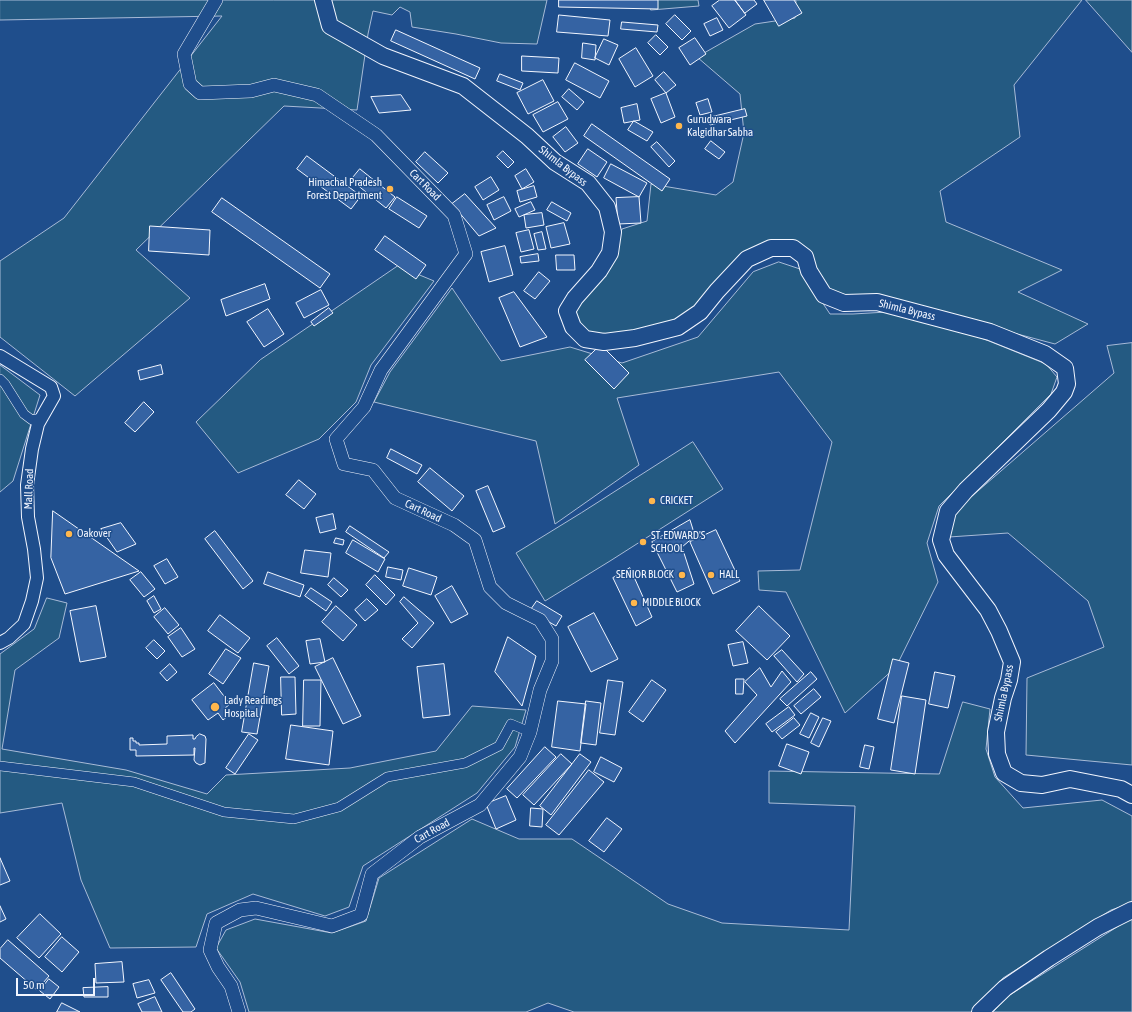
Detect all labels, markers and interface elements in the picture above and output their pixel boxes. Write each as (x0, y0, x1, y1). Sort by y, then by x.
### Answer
place label: Gurudwara Kalgidhar Sabha (687, 113, 753, 139)
marker: Gurudwara Kalgidhar Sabha (674, 121, 684, 131)
street label: Shimla Bypass (536, 143, 590, 189)
street label: Cart Road (407, 167, 443, 203)
place label: Himachal Pradesh Forest Department (307, 176, 382, 202)
marker: Himachal Pradesh Forest Department (385, 184, 395, 194)
street label: Shimla Bypass (877, 297, 937, 323)
street label: Mall Road (22, 468, 36, 510)
place label: CRICKET (660, 494, 693, 508)
marker: CRICKET (647, 496, 657, 506)
street label: Cart Road (403, 497, 443, 525)
place label: Oakover (77, 527, 111, 541)
marker: Oakover (64, 529, 74, 539)
place label: ST. EDWARD'S SCHOOL (651, 529, 705, 555)
marker: ST. EDWARD'S SCHOOL (638, 537, 648, 547)
place label: SENIOR BLOCK (616, 568, 674, 582)
place label: HALL (719, 568, 739, 582)
marker: SENIOR BLOCK (677, 570, 687, 580)
marker: HALL (706, 570, 716, 580)
place label: MIDDLE BLOCK (642, 596, 701, 610)
marker: MIDDLE BLOCK (629, 598, 639, 608)
street label: Shimla Bypass (992, 663, 1016, 723)
place label: Lady Readings Hospital (224, 694, 282, 720)
marker: Lady Readings Hospital (209, 701, 221, 713)
street label: Cart Road (412, 816, 452, 846)
scale bar (18, 970, 97, 996)
text: 50 m (23, 978, 45, 992)

